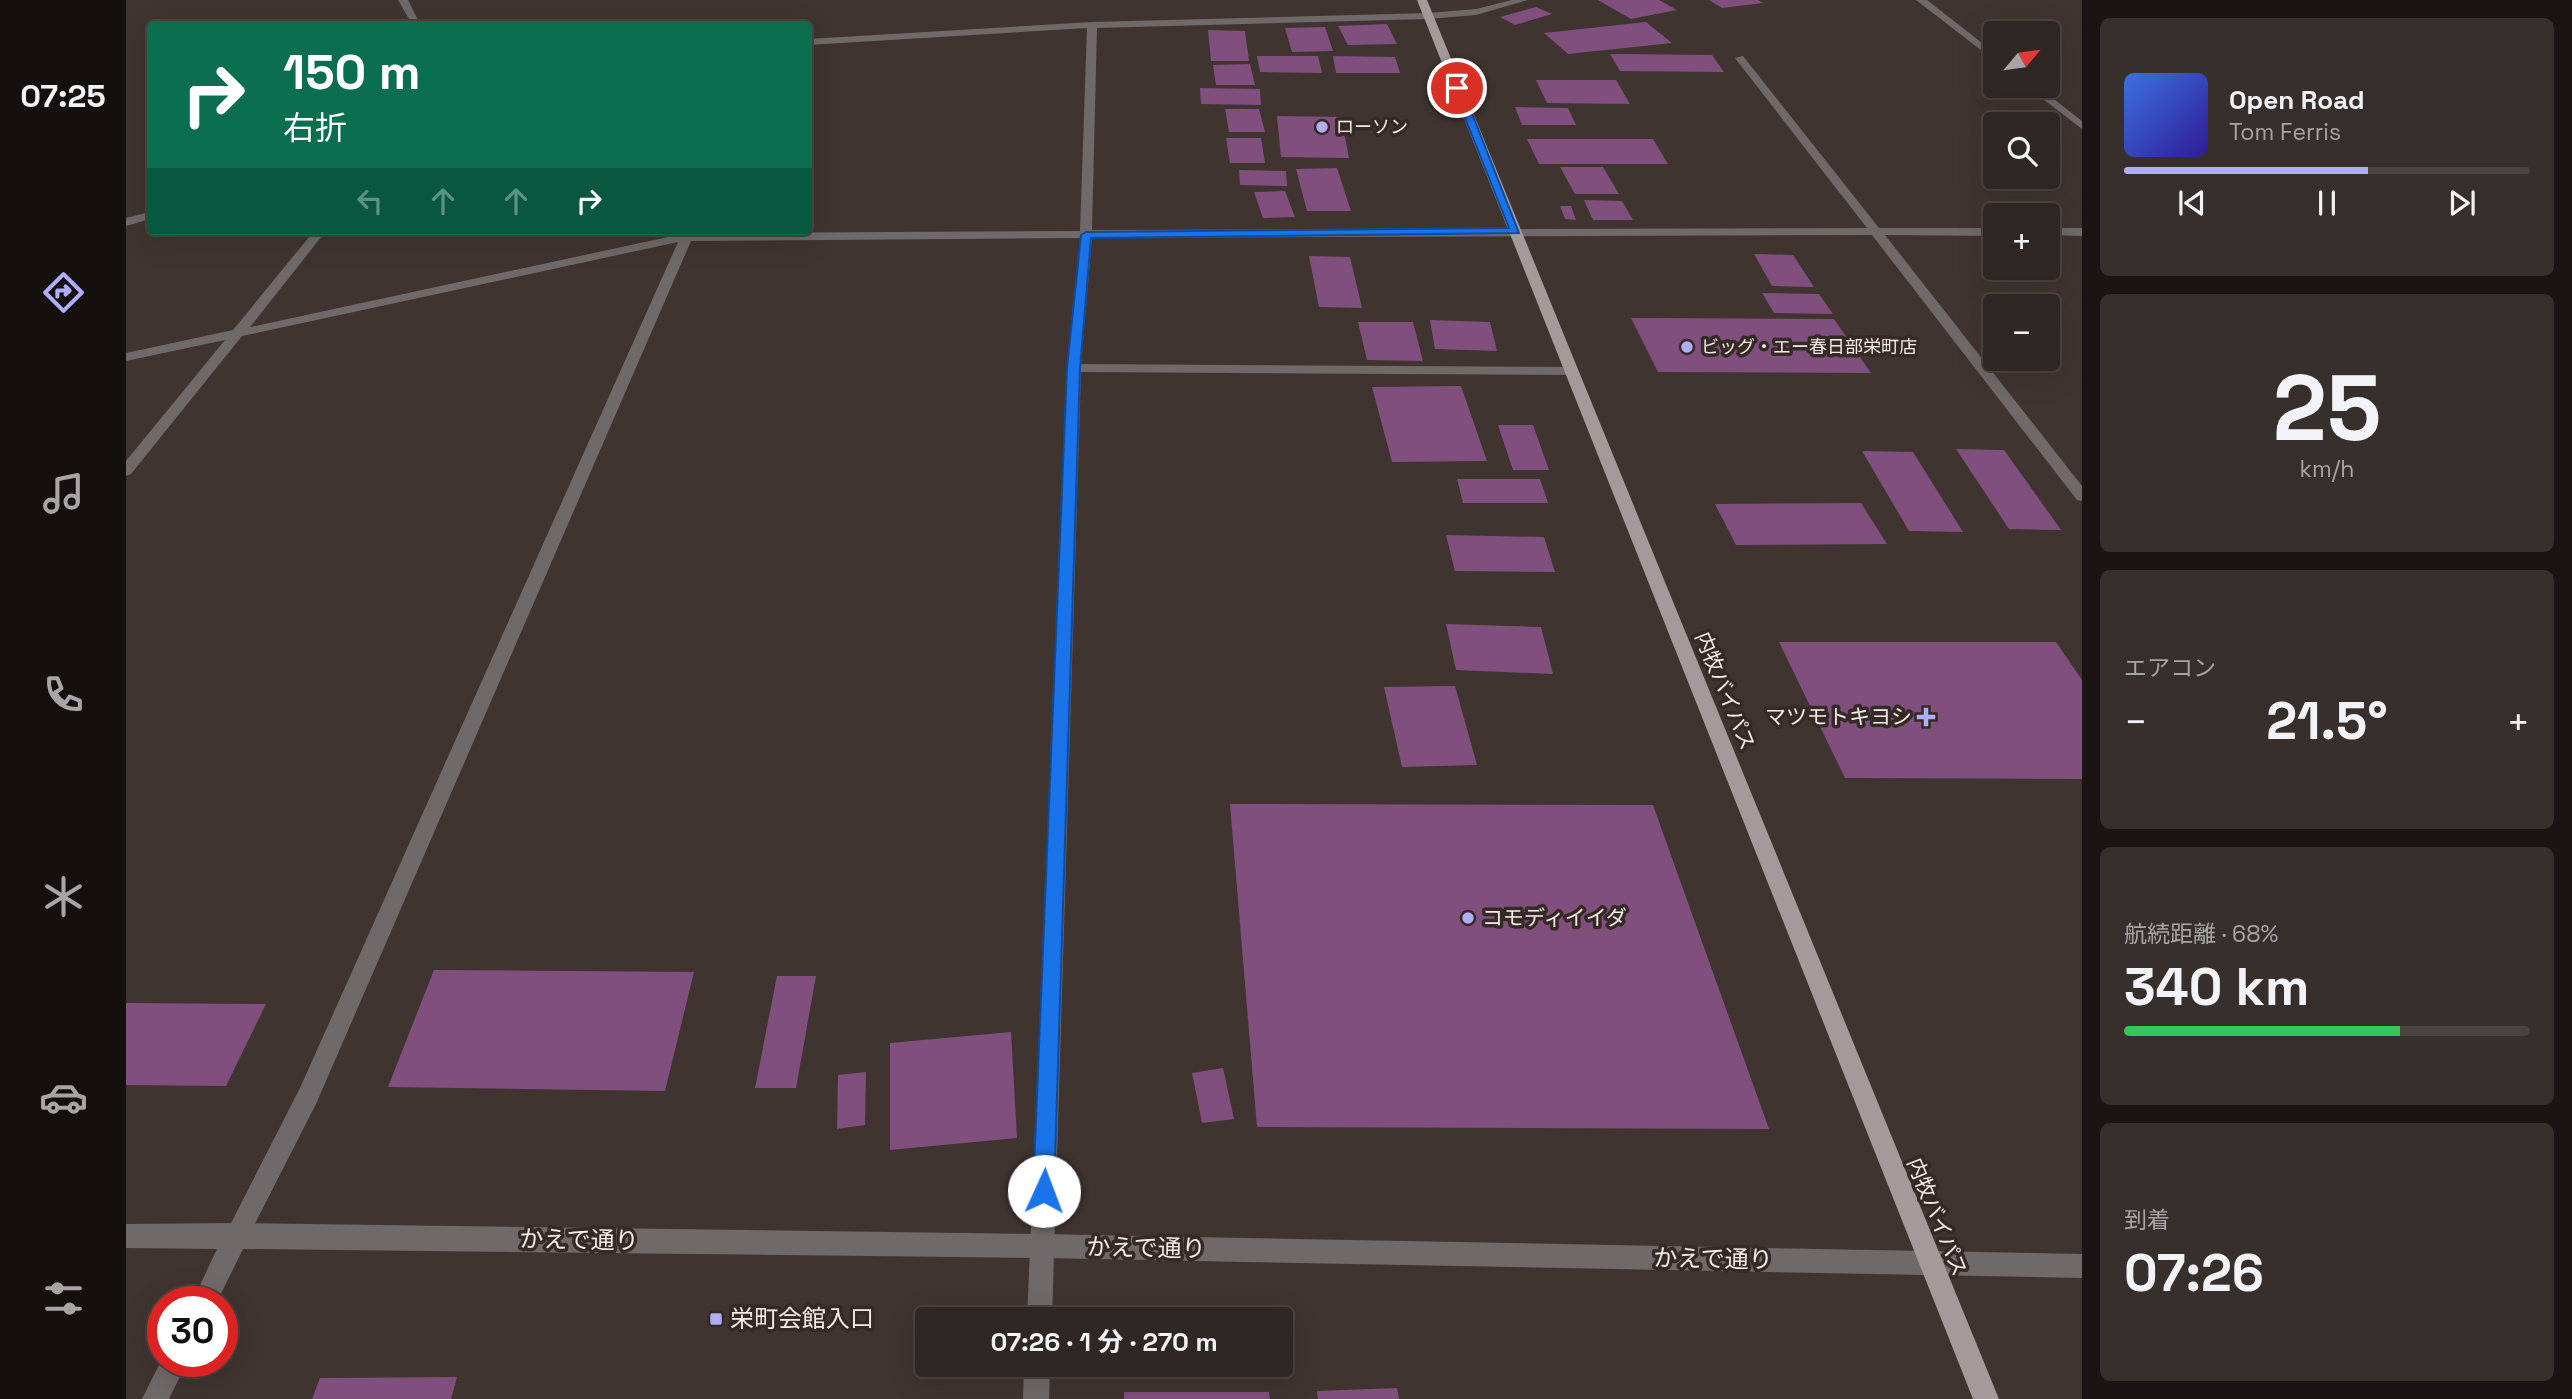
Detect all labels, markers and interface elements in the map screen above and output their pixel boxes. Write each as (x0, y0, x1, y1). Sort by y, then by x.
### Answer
north arrow (1983, 21, 2060, 98)
map controls (1983, 21, 2060, 371)
text: 150 m (283, 41, 421, 103)
icon: right (168, 49, 259, 140)
pin (1427, 58, 1487, 118)
icon: arrive (1438, 69, 1476, 107)
text: 07:25 (20, 76, 106, 116)
text: Open Road (2229, 83, 2365, 117)
text: 右折 (283, 108, 347, 148)
button: search (1983, 112, 2060, 189)
place label: ローソン (1336, 115, 1408, 138)
text: Tom Ferris (2229, 117, 2341, 147)
marker: ローソン (1314, 119, 1330, 135)
icon: left (351, 182, 389, 220)
icon: ahead (424, 182, 462, 220)
icon: ahead (497, 182, 535, 220)
icon: right (570, 182, 608, 220)
icon: previous (2173, 184, 2211, 222)
icon: pause (2308, 184, 2346, 222)
icon: next (2443, 184, 2481, 222)
button: + (1983, 203, 2060, 280)
icon: directions (39, 268, 88, 317)
button: − (1983, 294, 2060, 371)
place label: ビッグ・エー春日部栄町店 (1701, 335, 1917, 358)
marker: ビッグ・エー春日部栄町店 (1679, 339, 1695, 355)
text: 25 (2273, 350, 2381, 467)
text: km/h (2300, 454, 2354, 484)
icon: music (39, 469, 88, 518)
street label: 内牧バイパス (1689, 628, 1762, 754)
text: エアコン (2124, 653, 2216, 683)
icon: phone (39, 670, 88, 719)
text: 21.5° (2266, 688, 2388, 754)
text: − (2124, 698, 2148, 746)
text: + (2506, 698, 2530, 746)
place label: マツモトキヨシ (1765, 703, 1912, 730)
marker: マツモトキヨシ (1918, 709, 1934, 725)
icon: climate (39, 872, 88, 921)
place label: コモディイイダ (1482, 904, 1627, 931)
marker: コモディイイダ (1460, 910, 1476, 926)
text: 航続距離 · 68% (2124, 919, 2278, 949)
text: 340 km (2124, 954, 2309, 1020)
icon: car (39, 1073, 88, 1122)
position arrow (1007, 1154, 1081, 1228)
street label: 内牧バイパス (1901, 1154, 1974, 1280)
text: 到着 (2124, 1205, 2170, 1235)
street label: かえで通り (519, 1223, 639, 1256)
street label: かえで通り (1086, 1231, 1206, 1264)
text: 07:26 (2124, 1240, 2264, 1306)
street label: かえで通り (1653, 1242, 1773, 1275)
icon: filters (39, 1274, 88, 1323)
speed limit sign: 30 (147, 1286, 238, 1377)
place label: 栄町会館入口 (730, 1303, 874, 1334)
marker: 栄町会館入口 (708, 1311, 724, 1327)
text: 07:26 · 1 分 · 270 m (990, 1325, 1218, 1359)

